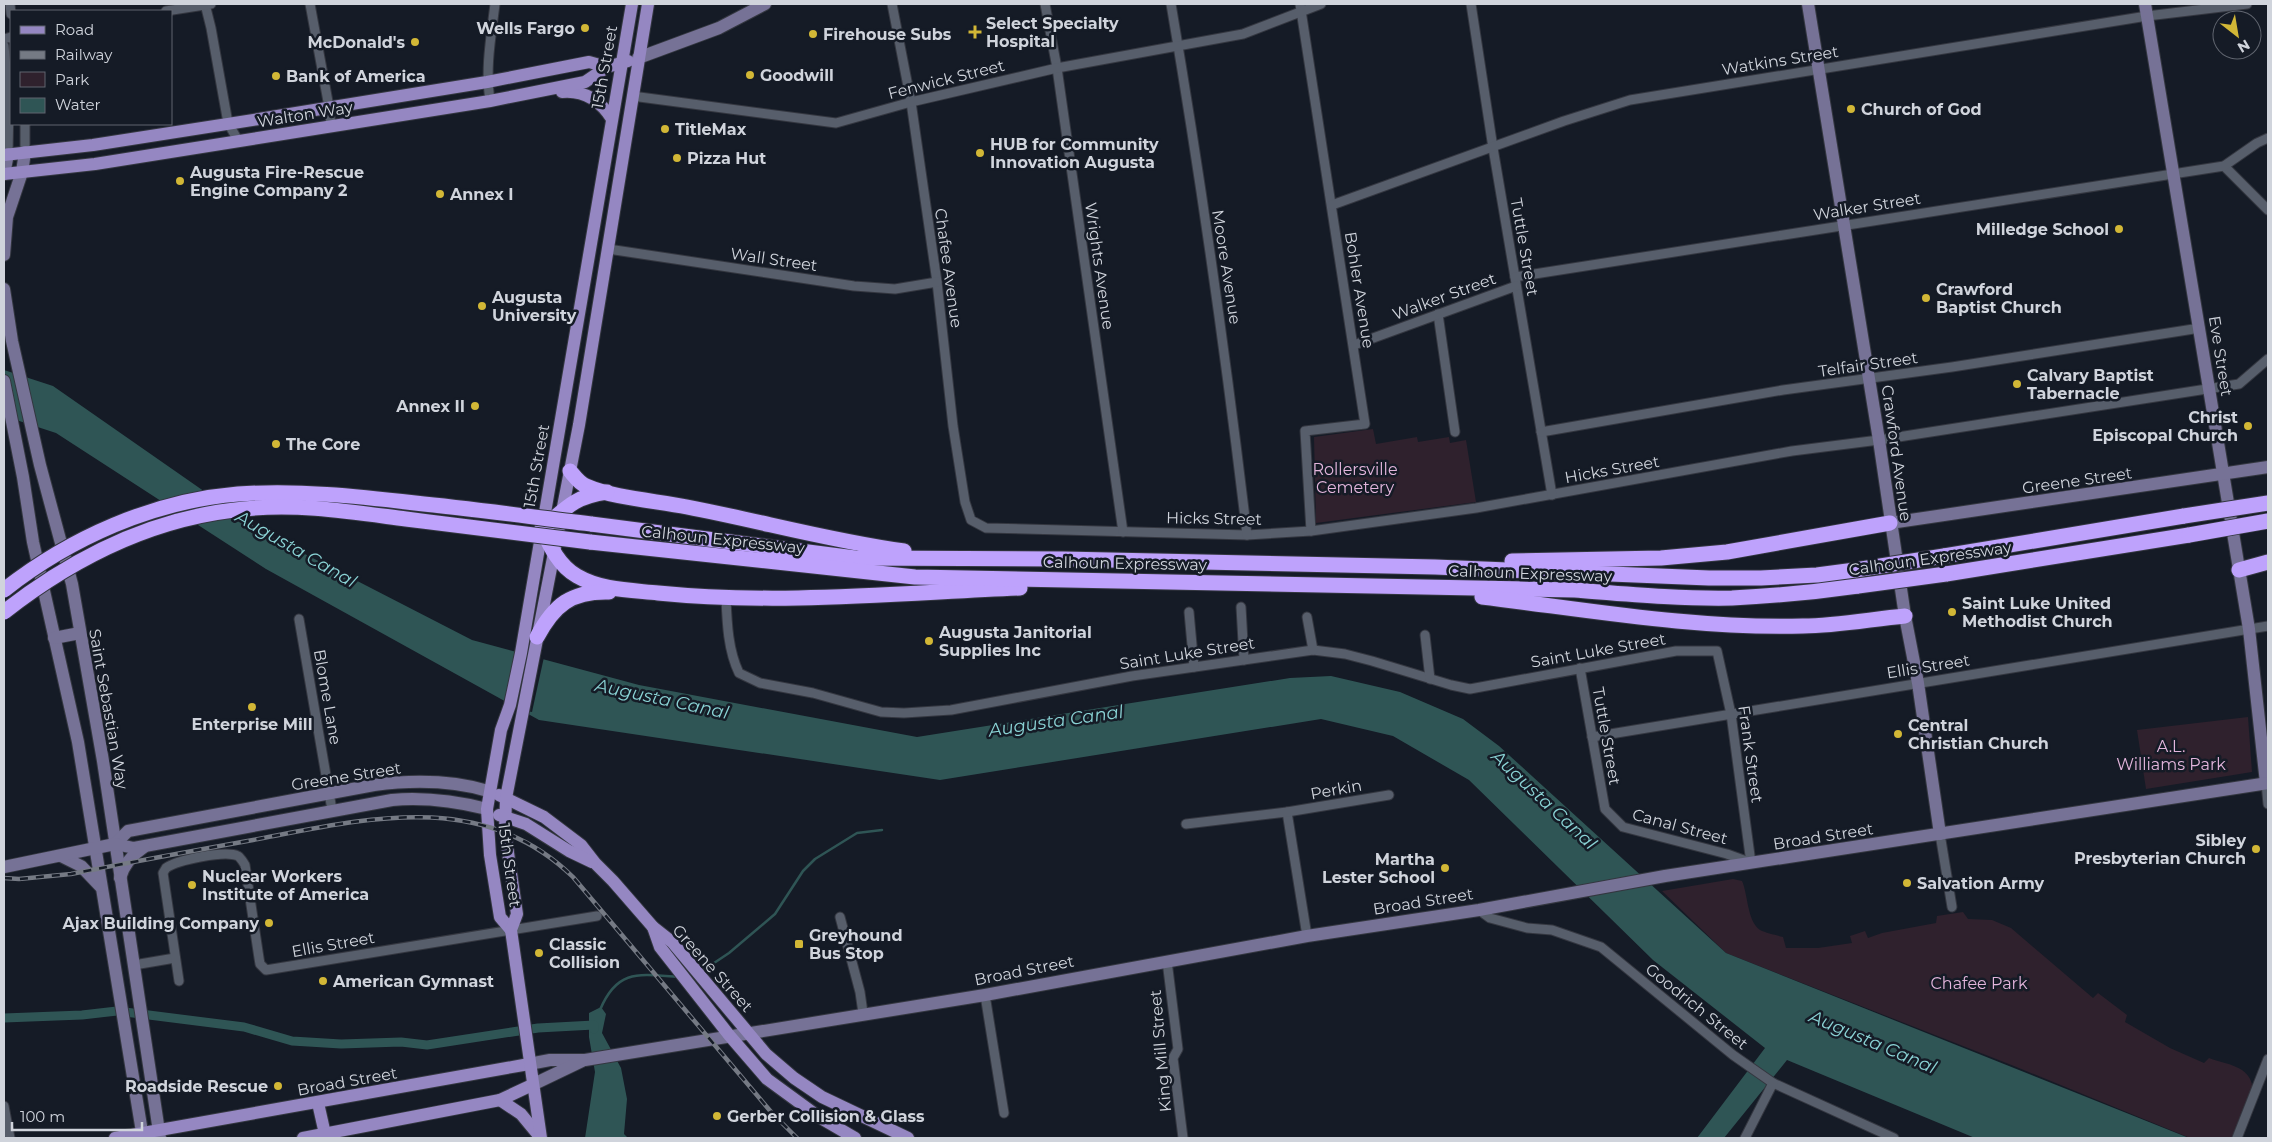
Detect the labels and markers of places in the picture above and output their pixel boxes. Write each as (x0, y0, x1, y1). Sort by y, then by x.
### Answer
place label: Select Specialty Hospital (986, 14, 1119, 51)
place label: Wells Fargo (476, 19, 575, 38)
marker: Wells Fargo (579, 22, 591, 34)
place label: Firehouse Subs (823, 25, 952, 44)
marker: Select Specialty Hospital (968, 25, 982, 39)
marker: Firehouse Subs (807, 28, 819, 40)
place label: McDonald's (308, 33, 405, 52)
marker: McDonald's (409, 36, 421, 48)
place label: Goodwill (760, 66, 834, 85)
place label: Bank of America (286, 67, 426, 86)
marker: Goodwill (744, 69, 756, 81)
marker: Bank of America (270, 70, 282, 82)
place label: Church of God (1861, 100, 1981, 119)
marker: Church of God (1845, 103, 1857, 115)
place label: TitleMax (675, 120, 747, 139)
marker: TitleMax (659, 123, 671, 135)
place label: HUB for Community Innovation Augusta (990, 135, 1159, 172)
marker: HUB for Community Innovation Augusta (974, 147, 986, 159)
place label: Pizza Hut (687, 149, 766, 168)
marker: Pizza Hut (671, 152, 683, 164)
place label: Augusta Fire-Rescue Engine Company 2 (189, 163, 364, 200)
marker: Augusta Fire-Rescue Engine Company 2 (174, 175, 186, 187)
place label: Annex I (449, 185, 514, 204)
marker: Annex I (434, 188, 446, 200)
place label: Milledge School (1976, 220, 2109, 239)
marker: Milledge School (2113, 223, 2125, 235)
place label: Crawford Baptist Church (1936, 280, 2062, 317)
place label: Augusta University (491, 288, 577, 325)
marker: Crawford Baptist Church (1920, 292, 1932, 304)
marker: Augusta University (476, 300, 488, 312)
place label: Calvary Baptist Tabernacle (2027, 366, 2154, 403)
marker: Calvary Baptist Tabernacle (2011, 378, 2023, 390)
place label: Annex II (395, 397, 465, 416)
marker: Annex II (469, 400, 481, 412)
place label: Christ Episcopal Church (2092, 408, 2238, 445)
marker: Christ Episcopal Church (2242, 420, 2254, 432)
place label: The Core (286, 435, 360, 454)
marker: The Core (270, 438, 282, 450)
place label: Saint Luke United Methodist Church (1962, 594, 2113, 631)
marker: Saint Luke United Methodist Church (1946, 606, 1958, 618)
place label: Augusta Janitorial Supplies Inc (938, 623, 1092, 660)
marker: Augusta Janitorial Supplies Inc (923, 635, 935, 647)
marker: Enterprise Mill (246, 701, 258, 713)
place label: Enterprise Mill (192, 715, 312, 734)
place label: Central Christian Church (1908, 716, 2049, 753)
marker: Central Christian Church (1892, 728, 1904, 740)
place label: Sibley Presbyterian Church (2074, 831, 2246, 868)
marker: Sibley Presbyterian Church (2250, 843, 2262, 855)
place label: Martha Lester School (1322, 850, 1435, 887)
marker: Martha Lester School (1439, 862, 1451, 874)
place label: Nuclear Workers Institute of America (202, 867, 369, 904)
place label: Salvation Army (1917, 874, 2045, 893)
marker: Salvation Army (1901, 877, 1913, 889)
marker: Nuclear Workers Institute of America (186, 879, 198, 891)
place label: Ajax Building Company (62, 914, 259, 933)
marker: Ajax Building Company (263, 917, 275, 929)
place label: Greyhound Bus Stop (809, 926, 903, 963)
place label: Classic Collision (549, 935, 620, 972)
marker: Greyhound Bus Stop (793, 938, 805, 950)
marker: Classic Collision (533, 947, 545, 959)
place label: American Gymnast (332, 972, 494, 991)
marker: American Gymnast (317, 975, 329, 987)
place label: Roadside Rescue (125, 1077, 268, 1096)
marker: Roadside Rescue (272, 1080, 284, 1092)
place label: Gerber Collision & Glass (727, 1107, 925, 1126)
marker: Gerber Collision & Glass (711, 1110, 723, 1122)

